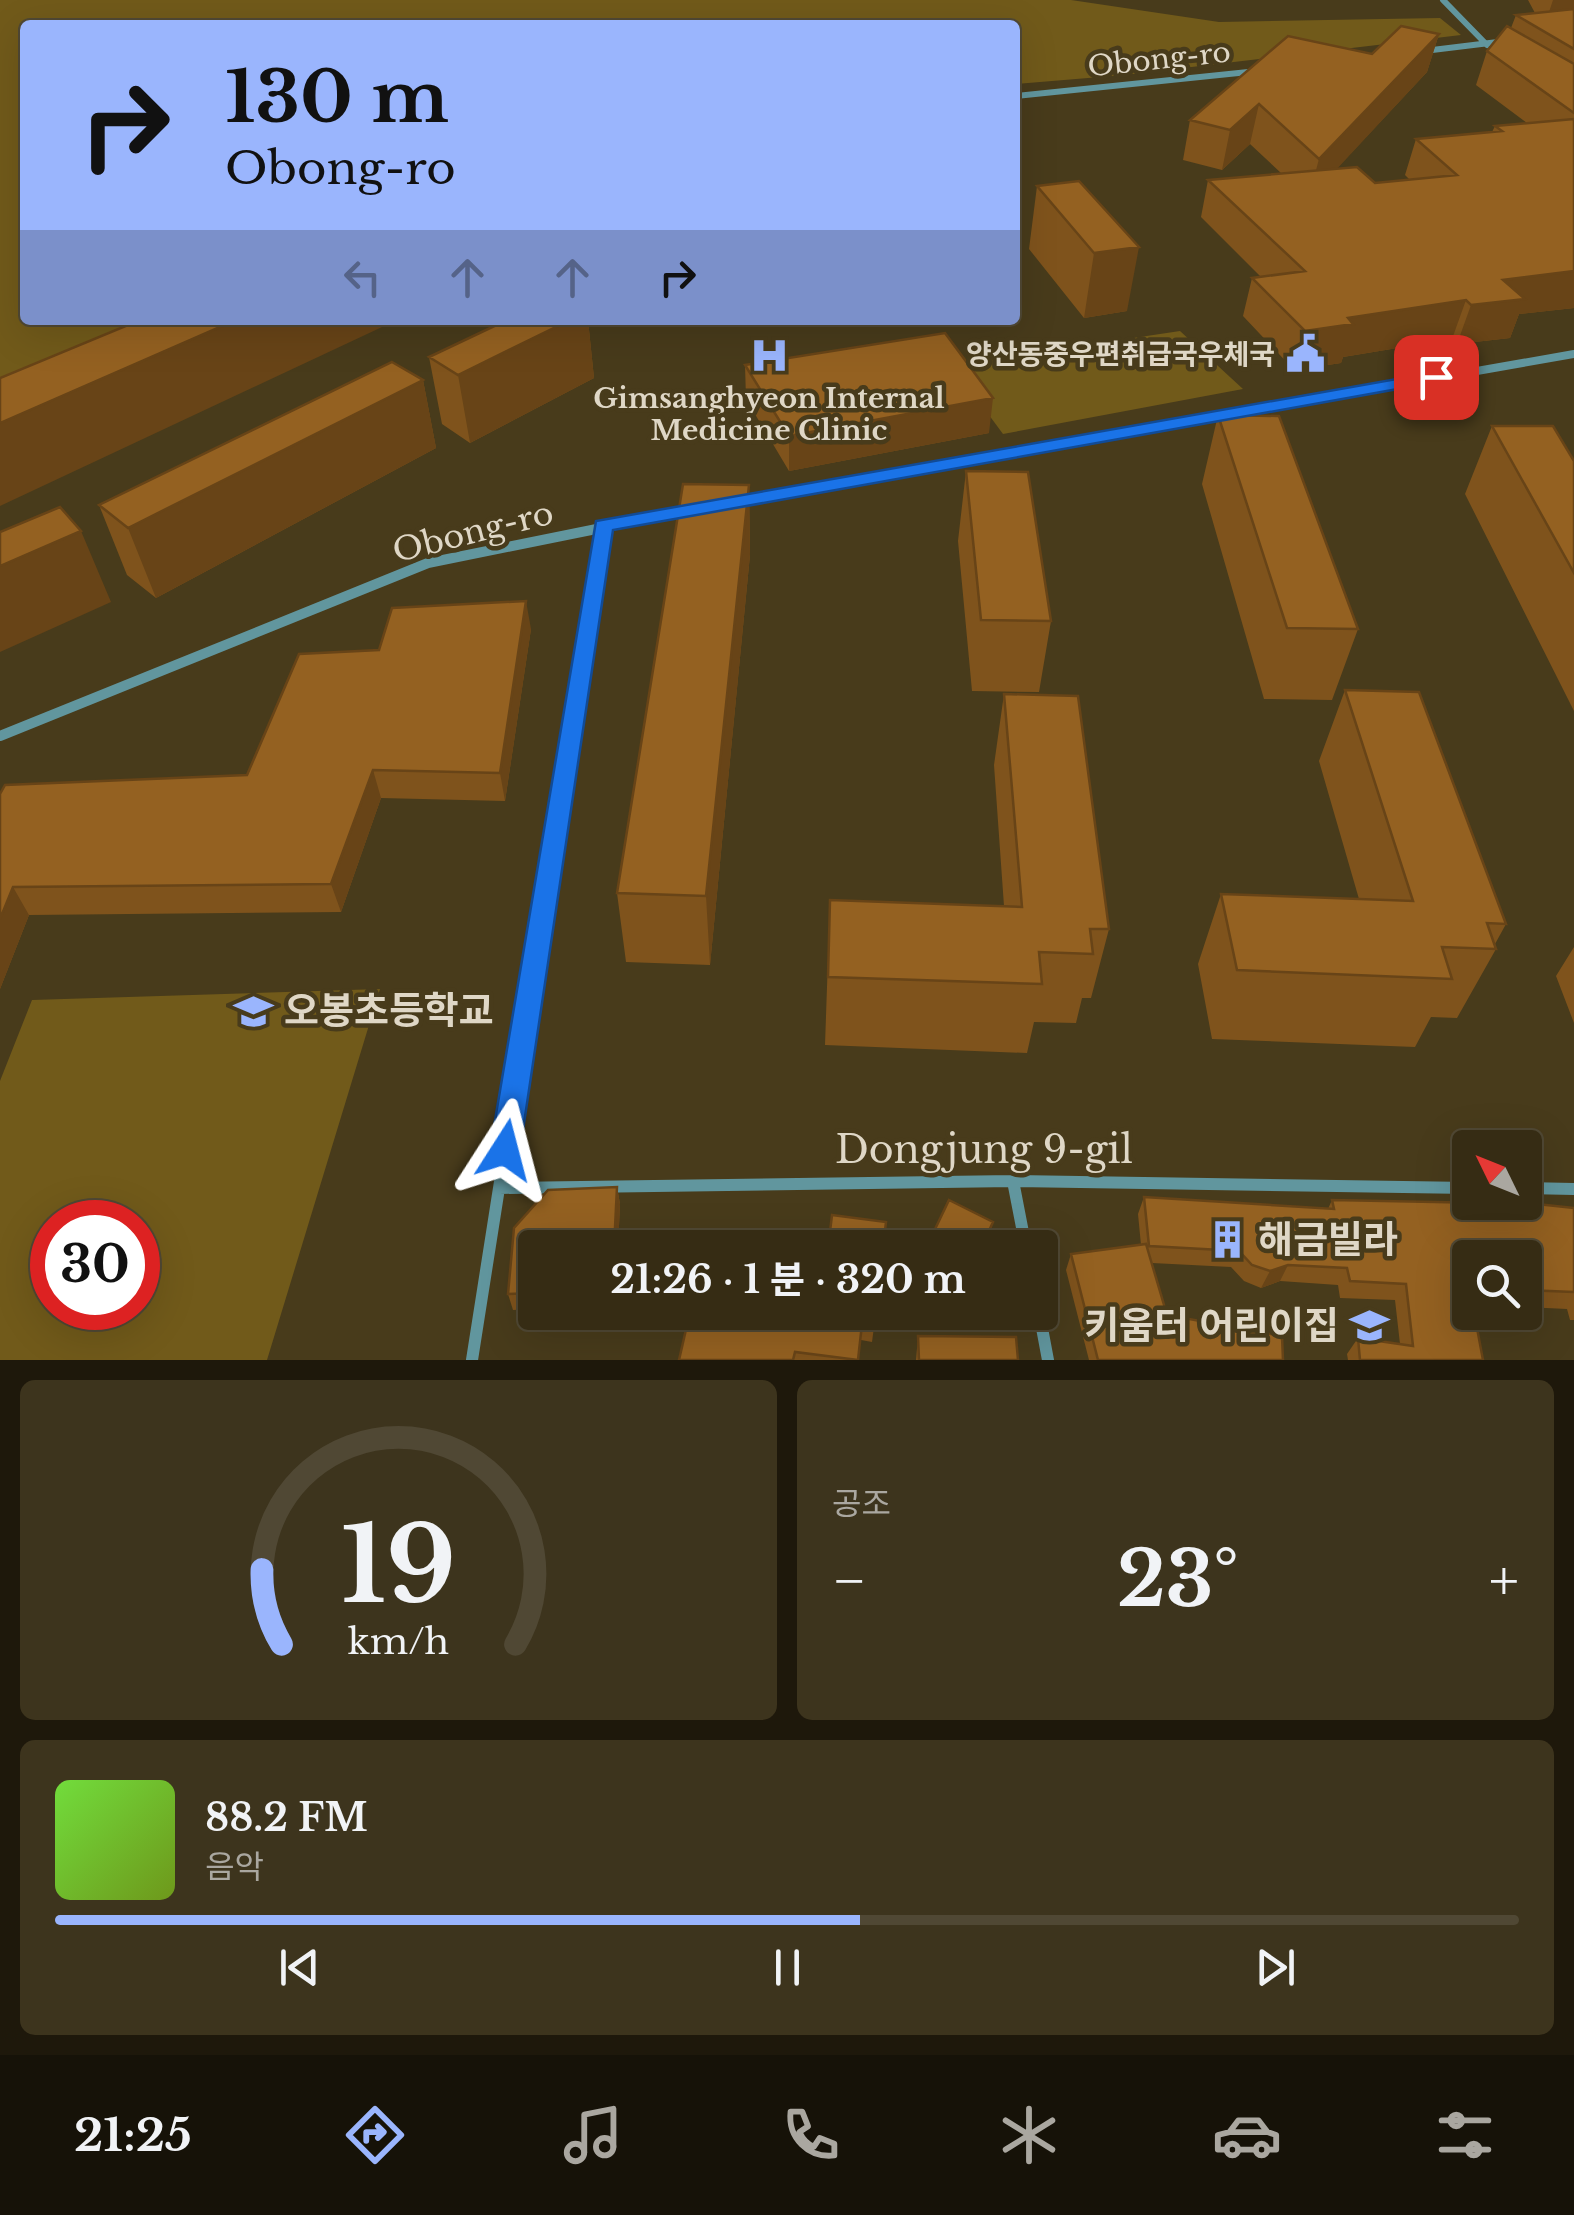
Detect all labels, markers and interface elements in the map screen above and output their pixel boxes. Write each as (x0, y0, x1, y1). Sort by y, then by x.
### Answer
street label: Obong-ro (1086, 35, 1232, 84)
text: 130 m (225, 54, 449, 141)
icon: right (60, 60, 190, 190)
text: Obong-ro (225, 140, 456, 196)
icon: left (335, 250, 390, 305)
icon: ahead (440, 250, 495, 305)
icon: ahead (545, 250, 600, 305)
icon: right (650, 250, 705, 305)
public building icon: 양산동중우편취급국우체국 (1284, 333, 1326, 375)
hospital icon: Gimsanghyeon Internal Medicine Clinic (748, 335, 790, 377)
pin (1394, 335, 1479, 420)
place label: 양산동중우편취급국우체국 (966, 337, 1275, 372)
icon: arrive (1409, 350, 1464, 405)
place label: Gimsanghyeon Internal Medicine Clinic (593, 381, 945, 448)
street label: Obong-ro (389, 493, 557, 571)
place label: 오봉초등학교 (284, 987, 494, 1034)
school or university icon: 오봉초등학교 (233, 990, 275, 1032)
position arrow (453, 1098, 557, 1202)
street label: Dongjung 9-gil (835, 1126, 1133, 1173)
north arrow (1452, 1130, 1542, 1220)
map controls (1452, 1130, 1542, 1330)
speed limit sign: 30 (30, 1200, 160, 1330)
place label: 해금빌라 (1258, 1216, 1398, 1263)
building icon: 해금빌라 (1207, 1219, 1249, 1261)
button: search (1452, 1240, 1542, 1330)
text: 21:26 · 1 분 · 320 m (610, 1256, 966, 1303)
place label: 키움터 어린이집 (1084, 1302, 1339, 1349)
school or university icon: 키움터 어린이집 (1348, 1305, 1390, 1347)
text: 공조 (832, 1484, 891, 1524)
text: 19 (341, 1501, 456, 1630)
text: 23° (1117, 1533, 1239, 1626)
text: − (832, 1547, 867, 1615)
text: + (1489, 1547, 1519, 1615)
text: km/h (348, 1619, 449, 1664)
text: 88.2 FM (205, 1794, 368, 1841)
text: 음악 (205, 1847, 264, 1887)
icon: previous (272, 1940, 327, 1995)
icon: pause (760, 1940, 815, 1995)
icon: next (1248, 1940, 1303, 1995)
icon: directions (340, 2100, 410, 2170)
icon: music (558, 2100, 628, 2170)
icon: phone (776, 2100, 846, 2170)
icon: climate (994, 2100, 1064, 2170)
icon: car (1212, 2100, 1282, 2170)
icon: filters (1430, 2100, 1500, 2170)
text: 21:25 (74, 2107, 192, 2163)

